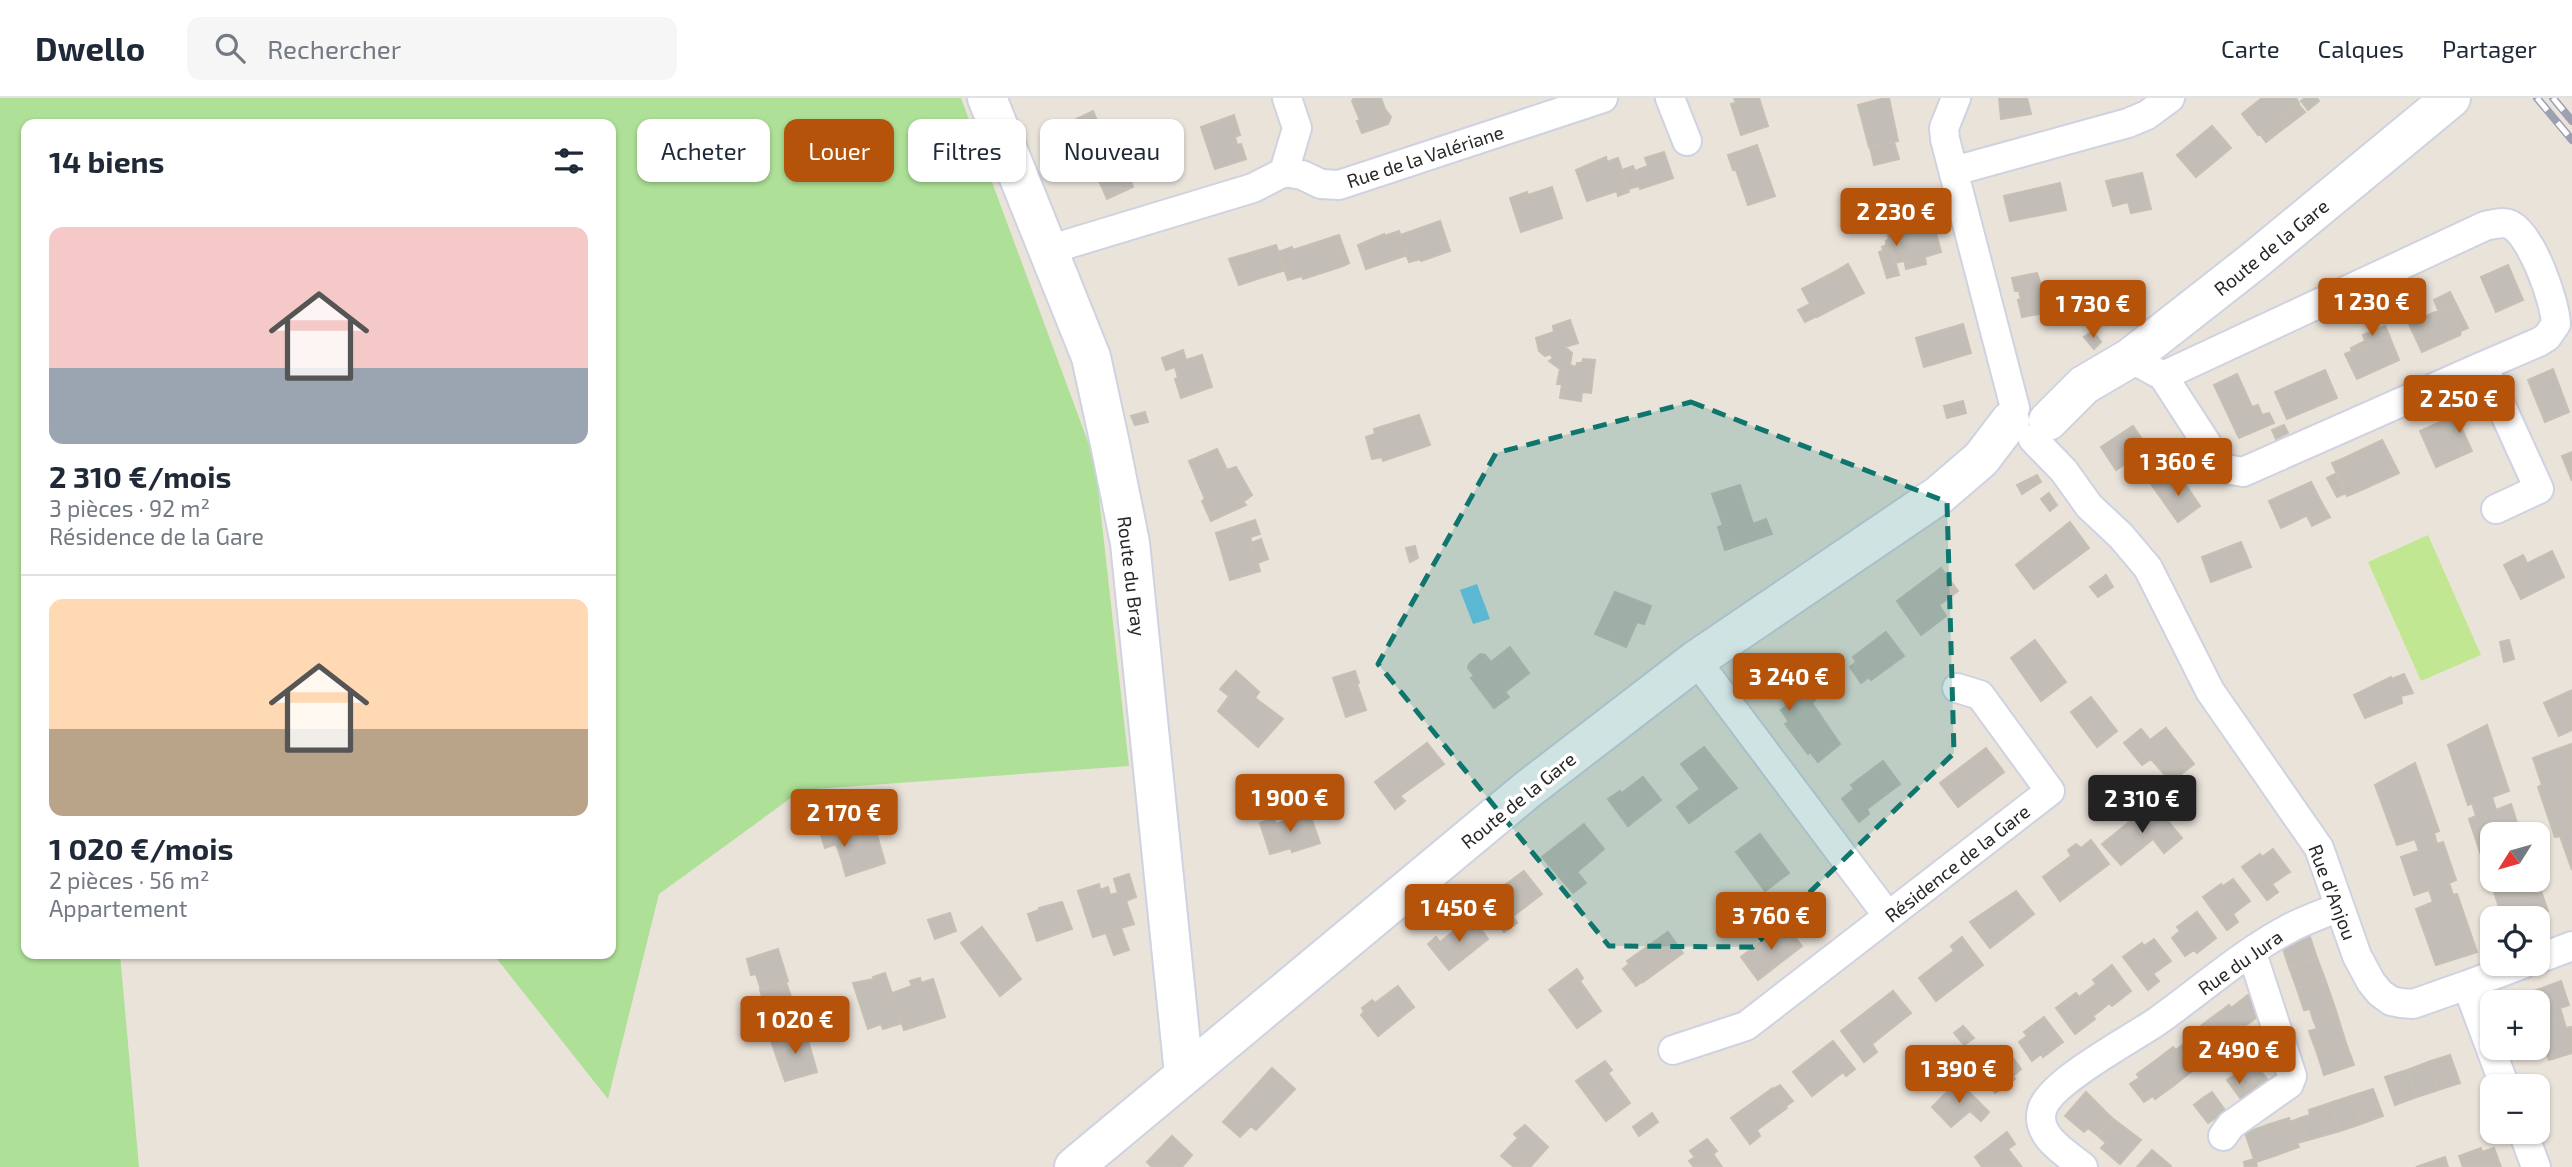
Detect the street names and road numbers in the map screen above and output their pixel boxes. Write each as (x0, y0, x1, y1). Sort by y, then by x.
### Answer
street label: Rue de la Valériane (1344, 120, 1506, 192)
street label: Route de la Gare (2209, 194, 2333, 300)
street label: Route du Bray (1113, 515, 1151, 637)
street label: Route de la Gare (1456, 747, 1580, 853)
street label: Résidence de la Gare (1880, 799, 2034, 927)
street label: Rue d'Anjou (2304, 841, 2362, 943)
street label: Rue du Jura (2193, 924, 2287, 1000)

